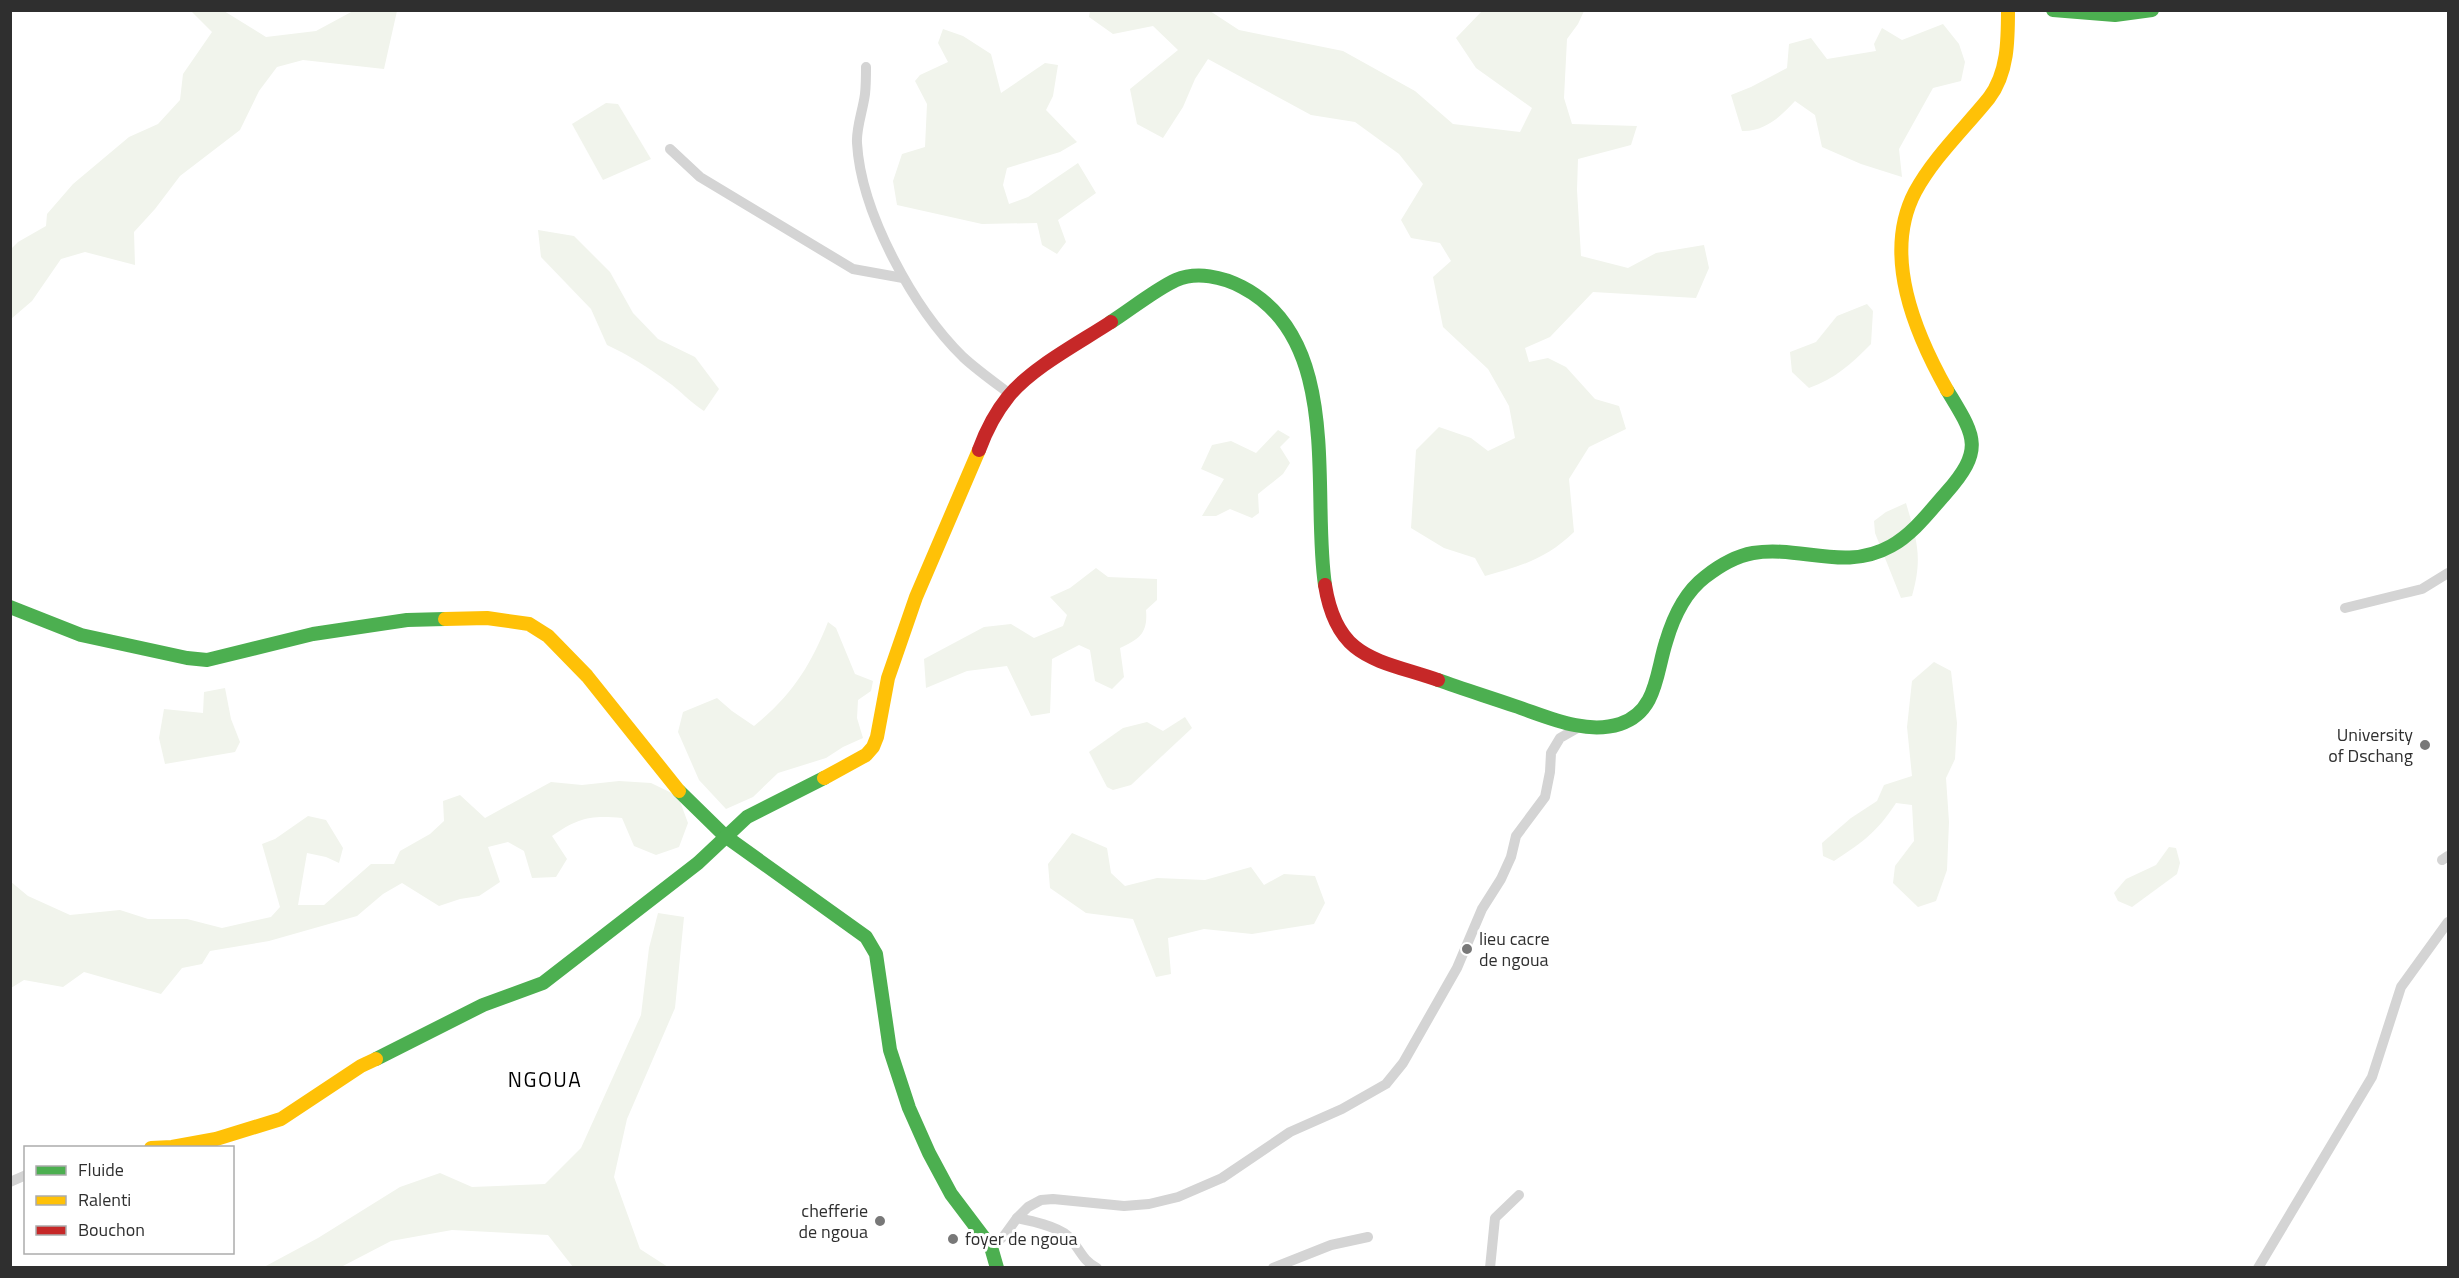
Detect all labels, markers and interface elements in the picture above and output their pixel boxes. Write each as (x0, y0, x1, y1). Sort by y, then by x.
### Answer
place label: University of Dschang (2328, 721, 2413, 769)
marker: University of Dschang (2418, 738, 2432, 752)
place label: lieu cacre de ngoua (1479, 925, 1550, 973)
marker: lieu cacre de ngoua (1460, 942, 1474, 956)
district label: NGOUA (508, 1063, 582, 1095)
legend (24, 1146, 234, 1254)
text: Fluide (78, 1156, 124, 1183)
text: Ralenti (78, 1186, 131, 1213)
place label: chefferie de ngoua (798, 1197, 868, 1245)
marker: chefferie de ngoua (873, 1214, 887, 1228)
text: Bouchon (78, 1216, 145, 1243)
place label: foyer de ngoua (965, 1225, 1078, 1252)
marker: foyer de ngoua (946, 1232, 960, 1246)

